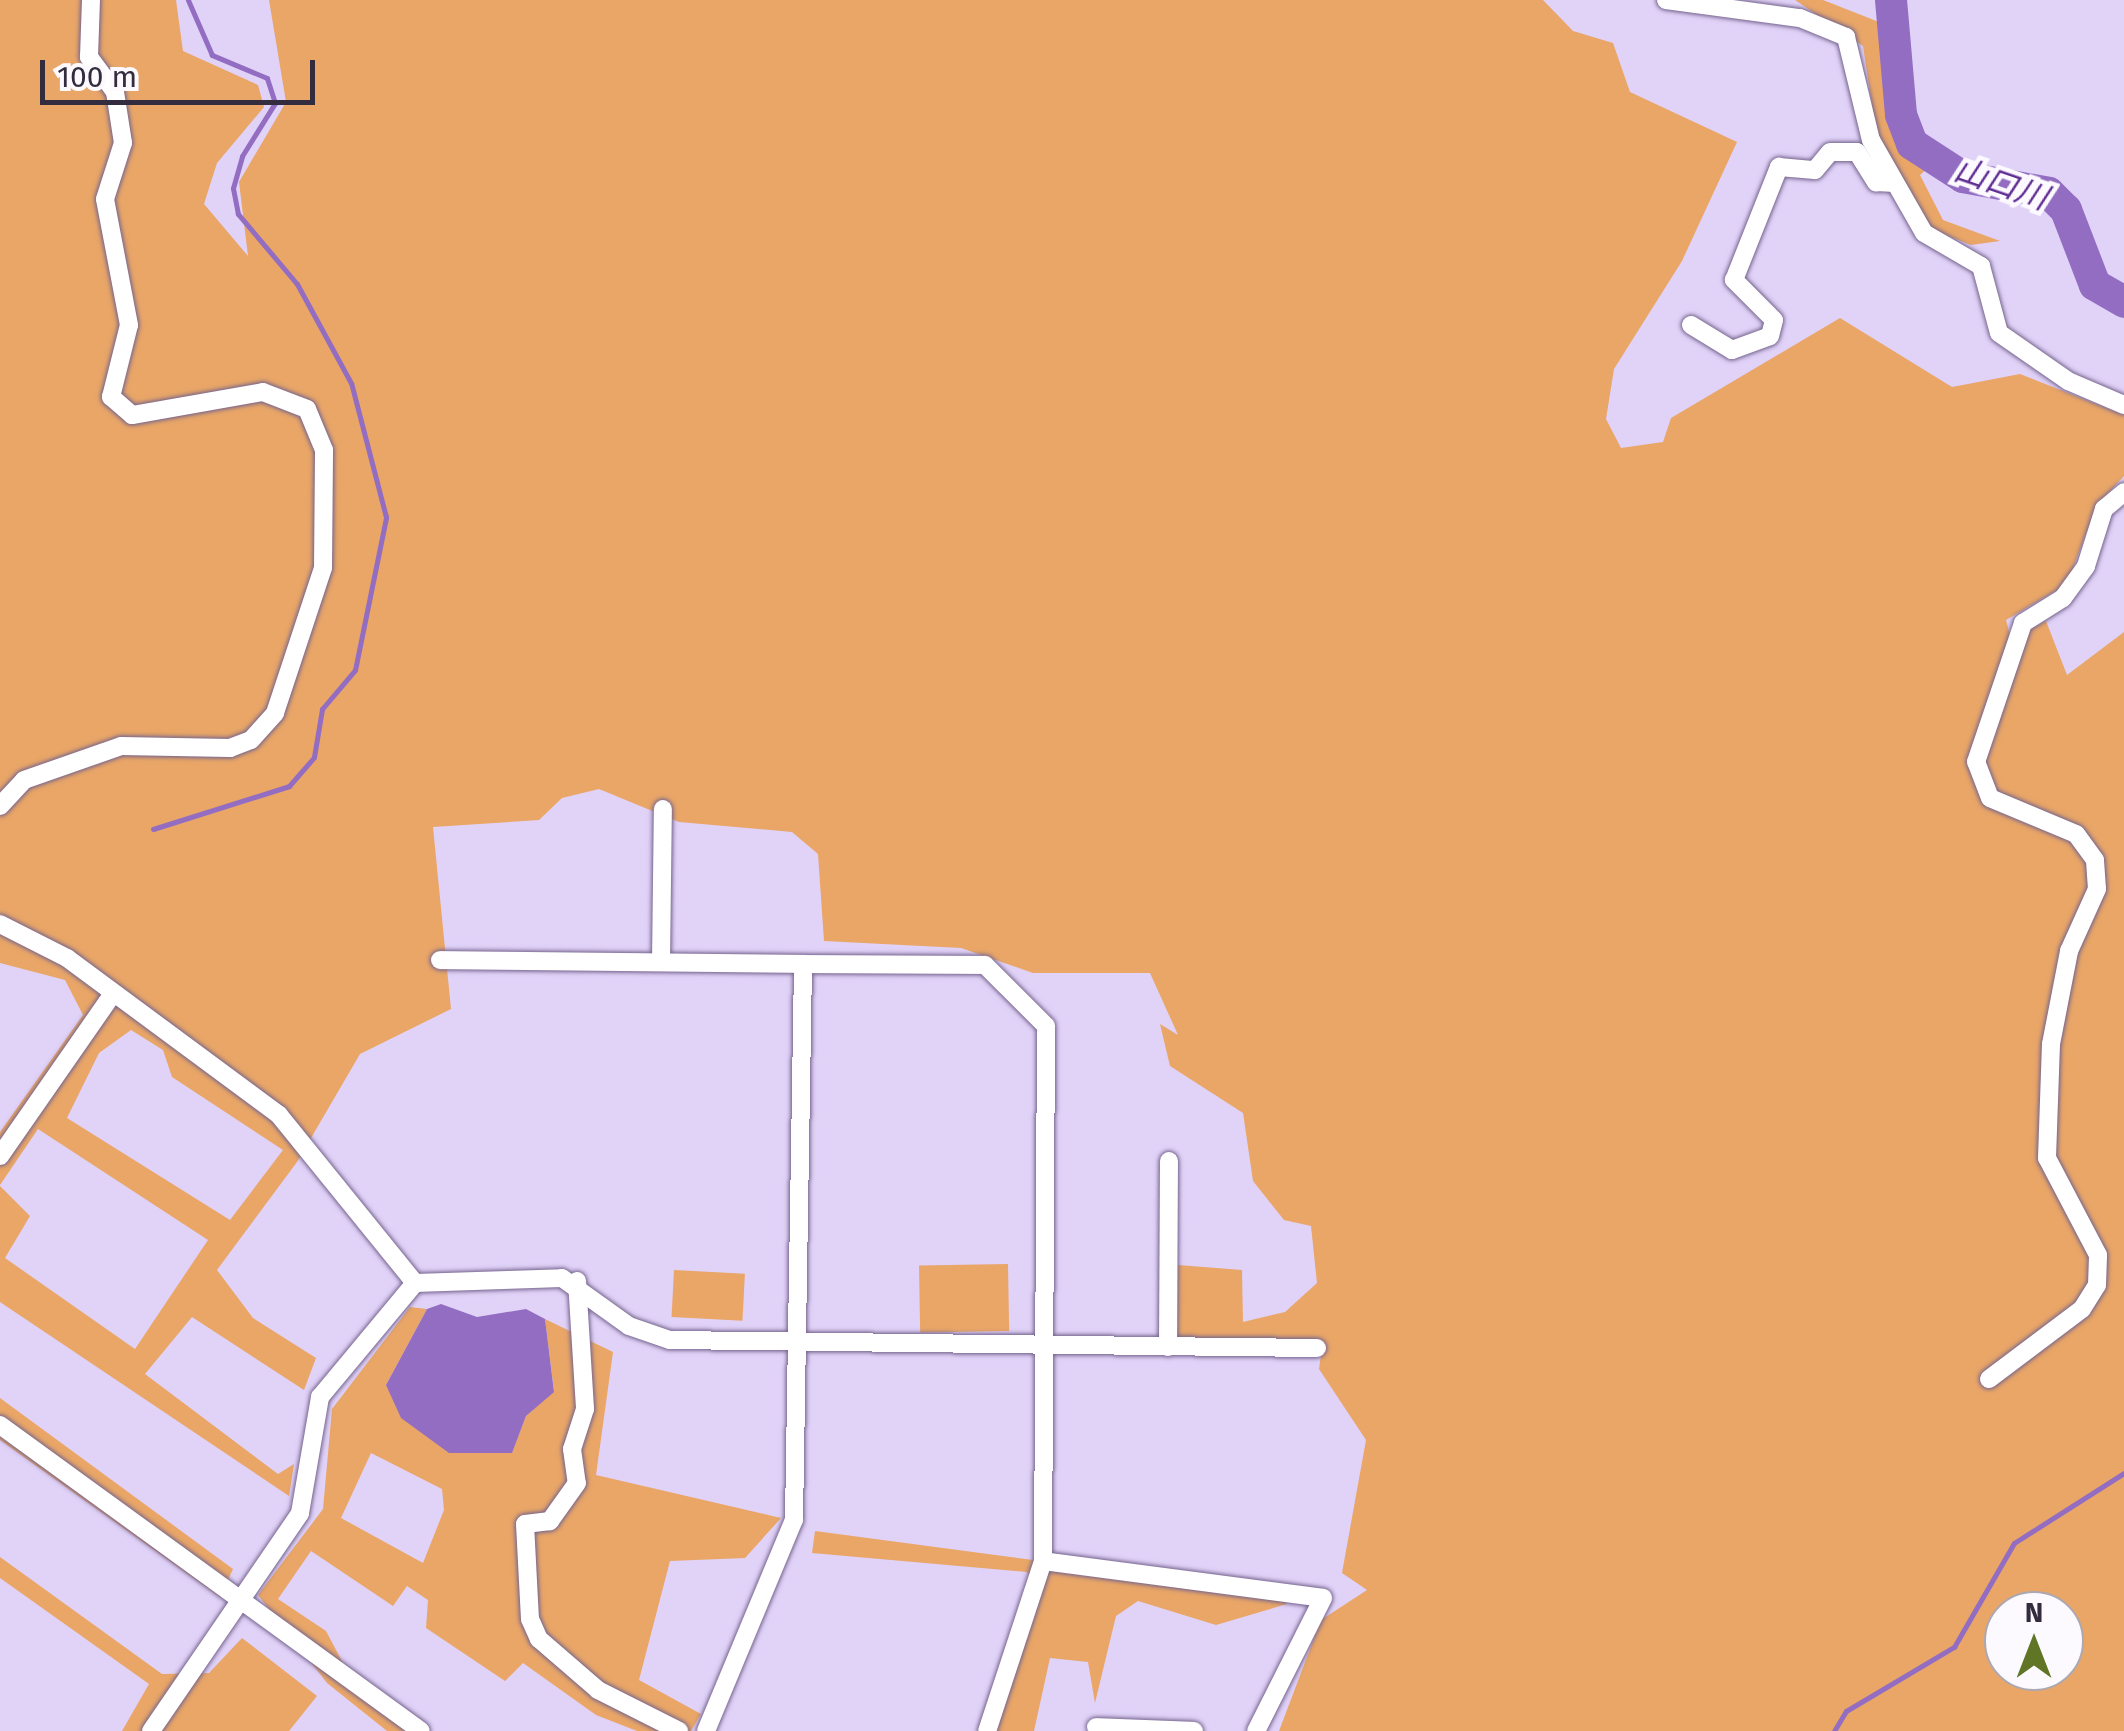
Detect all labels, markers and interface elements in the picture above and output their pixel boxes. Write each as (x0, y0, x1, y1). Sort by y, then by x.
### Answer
scale bar (45, 40, 320, 102)
text: 100 m (57, 59, 137, 95)
water label: 山口川 (1949, 150, 2053, 218)
north arrow (1984, 1591, 2084, 1691)
text: N (2025, 1596, 2043, 1629)

